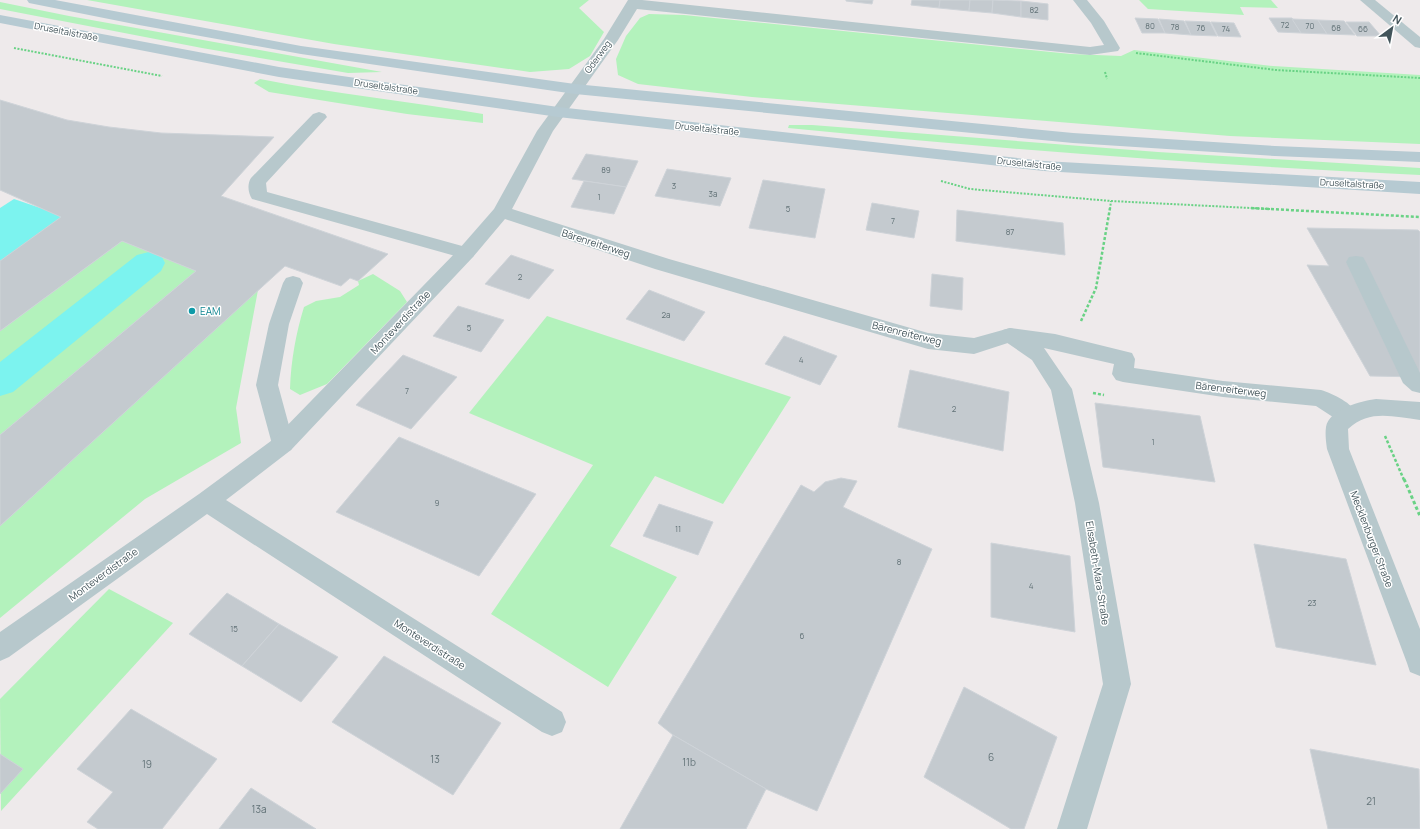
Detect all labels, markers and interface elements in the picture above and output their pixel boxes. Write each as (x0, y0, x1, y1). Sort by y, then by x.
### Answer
house number: 82 (1029, 4, 1039, 15)
north arrow (1372, 8, 1412, 48)
text: N (1390, 11, 1405, 28)
street label: Druseltalstraße (33, 19, 99, 44)
house number: 72 (1281, 19, 1290, 30)
house number: 80 (1145, 20, 1155, 31)
house number: 70 (1306, 20, 1315, 31)
house number: 78 (1171, 21, 1180, 32)
house number: 76 (1197, 22, 1206, 33)
house number: 68 (1331, 22, 1341, 33)
house number: 74 (1222, 23, 1230, 34)
house number: 66 (1358, 23, 1368, 34)
street label: Oderweg (581, 38, 614, 76)
street label: Druseltalstraße (353, 76, 419, 97)
street label: Druseltalstraße (674, 119, 740, 138)
street label: Druseltalstraße (996, 154, 1062, 173)
house number: 89 (601, 164, 611, 175)
street label: Druseltalstraße (1319, 175, 1385, 192)
house number: 3 (672, 180, 676, 191)
house number: 3a (709, 188, 717, 199)
house number: 1 (597, 191, 601, 202)
house number: 5 (786, 203, 791, 214)
house number: 7 (891, 215, 895, 226)
street label: Bärenreiterweg (560, 225, 632, 261)
house number: 87 (1006, 226, 1014, 237)
house number: 2 (518, 271, 523, 282)
street label: Monteverdistraße (367, 287, 433, 357)
place label: EAM (200, 304, 220, 318)
marker: EAM (187, 306, 197, 316)
house number: 2a (661, 309, 671, 320)
street label: Bärenreiterweg (871, 318, 943, 348)
house number: 5 (467, 322, 472, 333)
house number: 4 (799, 354, 804, 365)
street label: Bärenreiterweg (1195, 378, 1267, 400)
house number: 7 (405, 385, 409, 396)
house number: 2 (952, 403, 957, 414)
house number: 1 (1151, 436, 1155, 447)
street label: Mecklenburger Straße (1347, 489, 1397, 589)
house number: 9 (435, 497, 440, 508)
street label: Elisabeth-Mara-Straße (1083, 520, 1113, 626)
house number: 11 (675, 523, 681, 534)
street label: Monteverdistraße (66, 544, 141, 604)
house number: 8 (897, 556, 902, 567)
house number: 4 (1029, 580, 1034, 591)
house number: 23 (1308, 597, 1316, 608)
street label: Monteverdistraße (392, 616, 468, 672)
house number: 15 (230, 623, 238, 634)
house number: 6 (800, 630, 805, 641)
house number: 6 (988, 750, 994, 764)
house number: 13 (430, 752, 440, 766)
house number: 11b (682, 755, 696, 769)
house number: 19 (142, 757, 152, 771)
house number: 21 (1366, 794, 1376, 808)
house number: 13a (252, 802, 267, 816)

